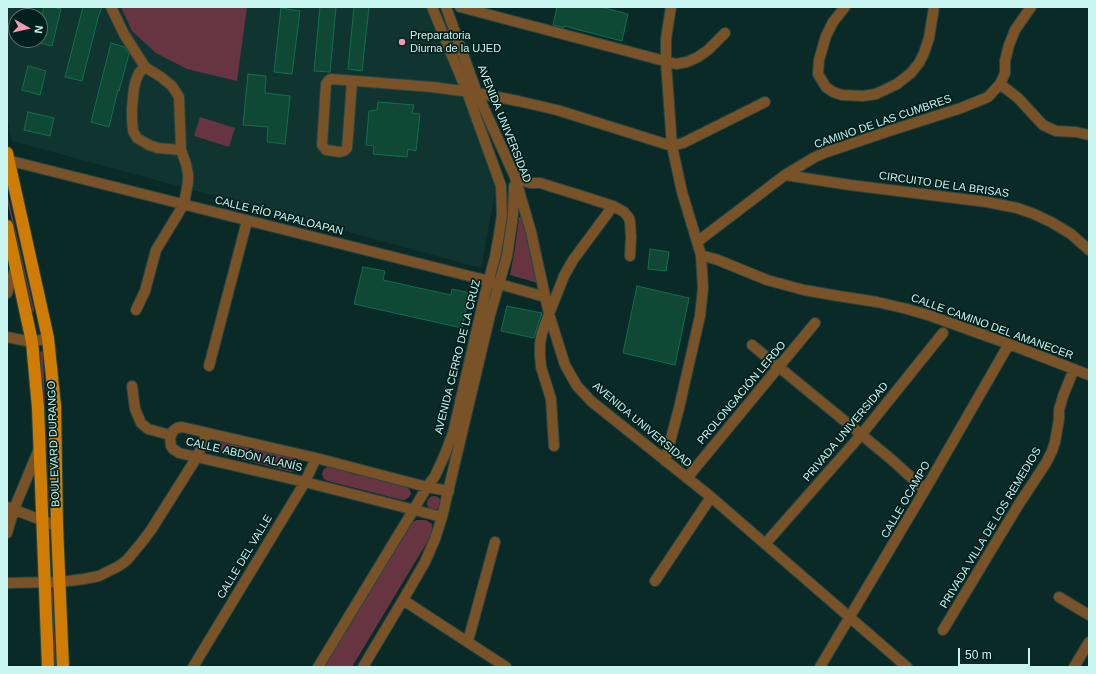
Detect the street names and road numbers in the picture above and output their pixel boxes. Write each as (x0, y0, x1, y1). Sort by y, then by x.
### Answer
street label: AVENIDA UNIVERSIDAD (474, 63, 534, 185)
street label: CAMINO DE LAS CUMBRES (813, 92, 953, 152)
street label: CIRCUITO DE LA BRISAS (878, 169, 1010, 201)
street label: CALLE RÍO PAPALOAPAN (213, 194, 345, 238)
street label: AVENIDA CERRO DE LA CRUZ (432, 278, 484, 436)
street label: CALLE CAMINO DEL AMANECER (909, 291, 1075, 363)
street label: PROLONGACIÓN LERDO (695, 339, 789, 447)
street label: AVENIDA UNIVERSIDAD (590, 380, 694, 470)
street label: PRIVADA UNIVERSIDAD (801, 380, 891, 484)
street label: BOULEVARD DURANGO (45, 381, 63, 507)
street label: CALLE ABDÓN ALANÍS (184, 435, 304, 475)
street label: PRIVADA VILLA DE LOS REMEDIOS (938, 445, 1044, 611)
street label: CALLE OCAMPO (879, 459, 933, 541)
street label: CALLE DEL VALLE (215, 513, 275, 601)

